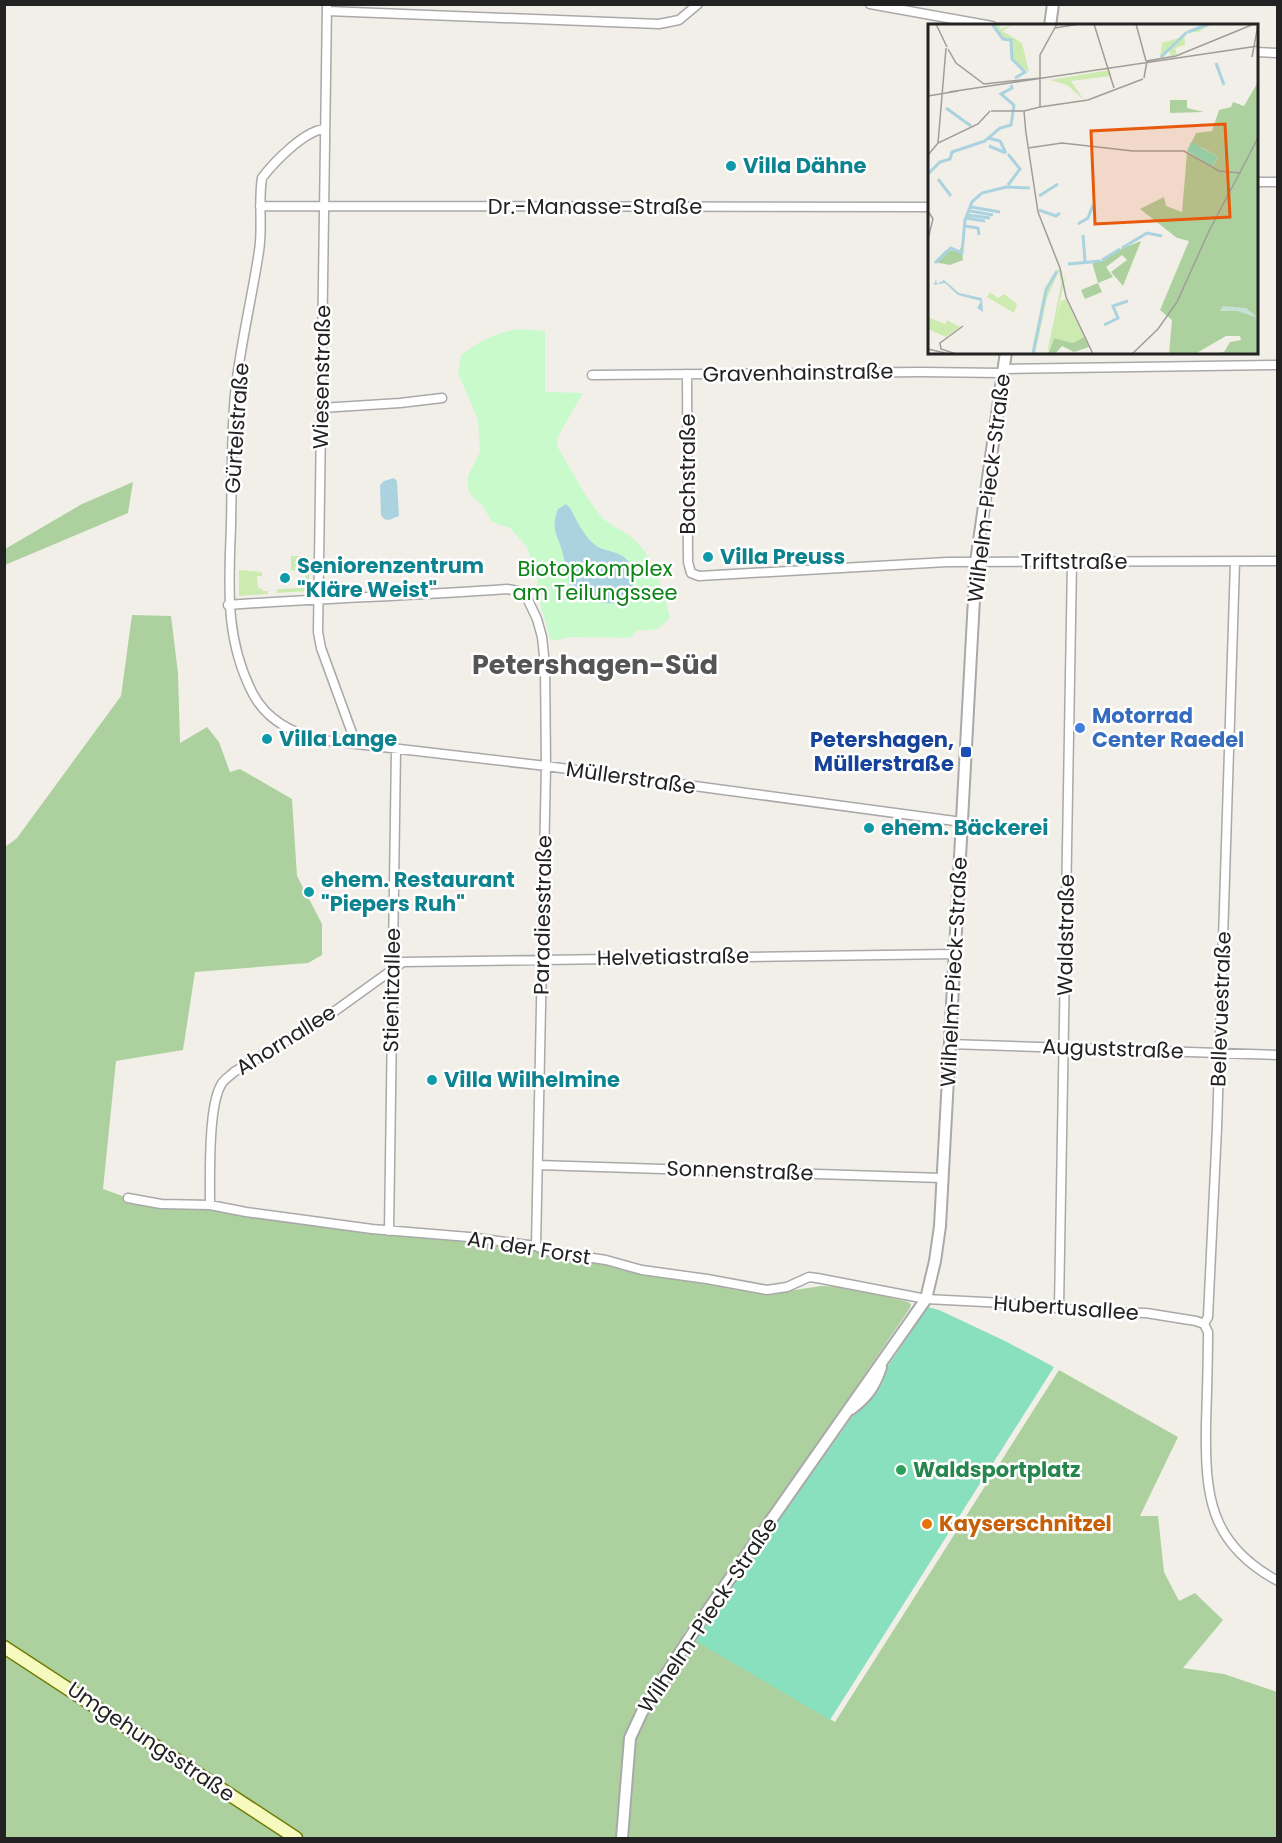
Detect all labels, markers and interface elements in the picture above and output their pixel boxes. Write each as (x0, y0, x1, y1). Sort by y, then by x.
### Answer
inset map (928, 24, 1258, 354)
place label: Villa Dähne (743, 151, 866, 180)
marker: Villa Dähne (724, 159, 738, 173)
street label: Dr.-Manasse-Straße (488, 192, 702, 221)
street label: Wiesenstraße (306, 305, 337, 449)
street label: Gravenhainstraße (702, 356, 894, 389)
street label: Gürtelstraße (217, 361, 256, 495)
street label: Wilhelm-Pieck-Straße (960, 372, 1017, 604)
street label: Bachstraße (673, 413, 702, 535)
place label: Villa Preuss (720, 542, 845, 571)
street label: Triftstraße (1021, 547, 1127, 576)
marker: Villa Preuss (701, 550, 715, 564)
place label: Seniorenzentrum "Kläre Weist" (297, 551, 484, 604)
park label: Biotopkomplex am Teilungssee (512, 554, 678, 607)
marker: Seniorenzentrum "Kläre Weist" (278, 571, 292, 585)
district label: Petershagen-Süd (472, 646, 718, 683)
place label: Motorrad Center Raedel (1092, 701, 1244, 754)
marker: Motorrad Center Raedel (1073, 721, 1087, 735)
place label: Villa Lange (279, 724, 397, 753)
place label: Petershagen, Müllerstraße (810, 725, 954, 778)
marker: Villa Lange (260, 732, 274, 746)
marker: Petershagen, Müllerstraße (959, 745, 973, 759)
street label: Müllerstraße (564, 754, 698, 801)
place label: ehem. Bäckerei (881, 813, 1048, 842)
marker: ehem. Bäckerei (862, 821, 876, 835)
street label: Paradiesstraße (527, 835, 558, 995)
street label: Wilhelm-Pieck-Straße (933, 856, 974, 1088)
place label: ehem. Restaurant "Piepers Ruh" (321, 865, 515, 918)
street label: Waldstraße (1050, 874, 1081, 996)
marker: ehem. Restaurant "Piepers Ruh" (302, 885, 316, 899)
street label: Stienitzallee (376, 927, 407, 1053)
street label: Bellevuestraße (1203, 931, 1238, 1087)
street label: Helvetiastraße (597, 941, 749, 972)
street label: Ahornallee (230, 997, 341, 1082)
street label: Auguststraße (1042, 1032, 1184, 1065)
place label: Villa Wilhelmine (444, 1065, 620, 1094)
marker: Villa Wilhelmine (425, 1073, 439, 1087)
street label: Sonnenstraße (666, 1153, 814, 1188)
street label: An der Forst (465, 1223, 593, 1272)
street label: Hubertusallee (992, 1288, 1140, 1327)
place label: Waldsportplatz (913, 1455, 1080, 1484)
marker: Waldsportplatz (894, 1463, 908, 1477)
place label: Kayserschnitzel (939, 1509, 1112, 1538)
street label: Wilhelm-Pieck-Straße (631, 1511, 784, 1718)
marker: Kayserschnitzel (920, 1517, 934, 1531)
street label: Umgehungsstraße (62, 1675, 241, 1809)

